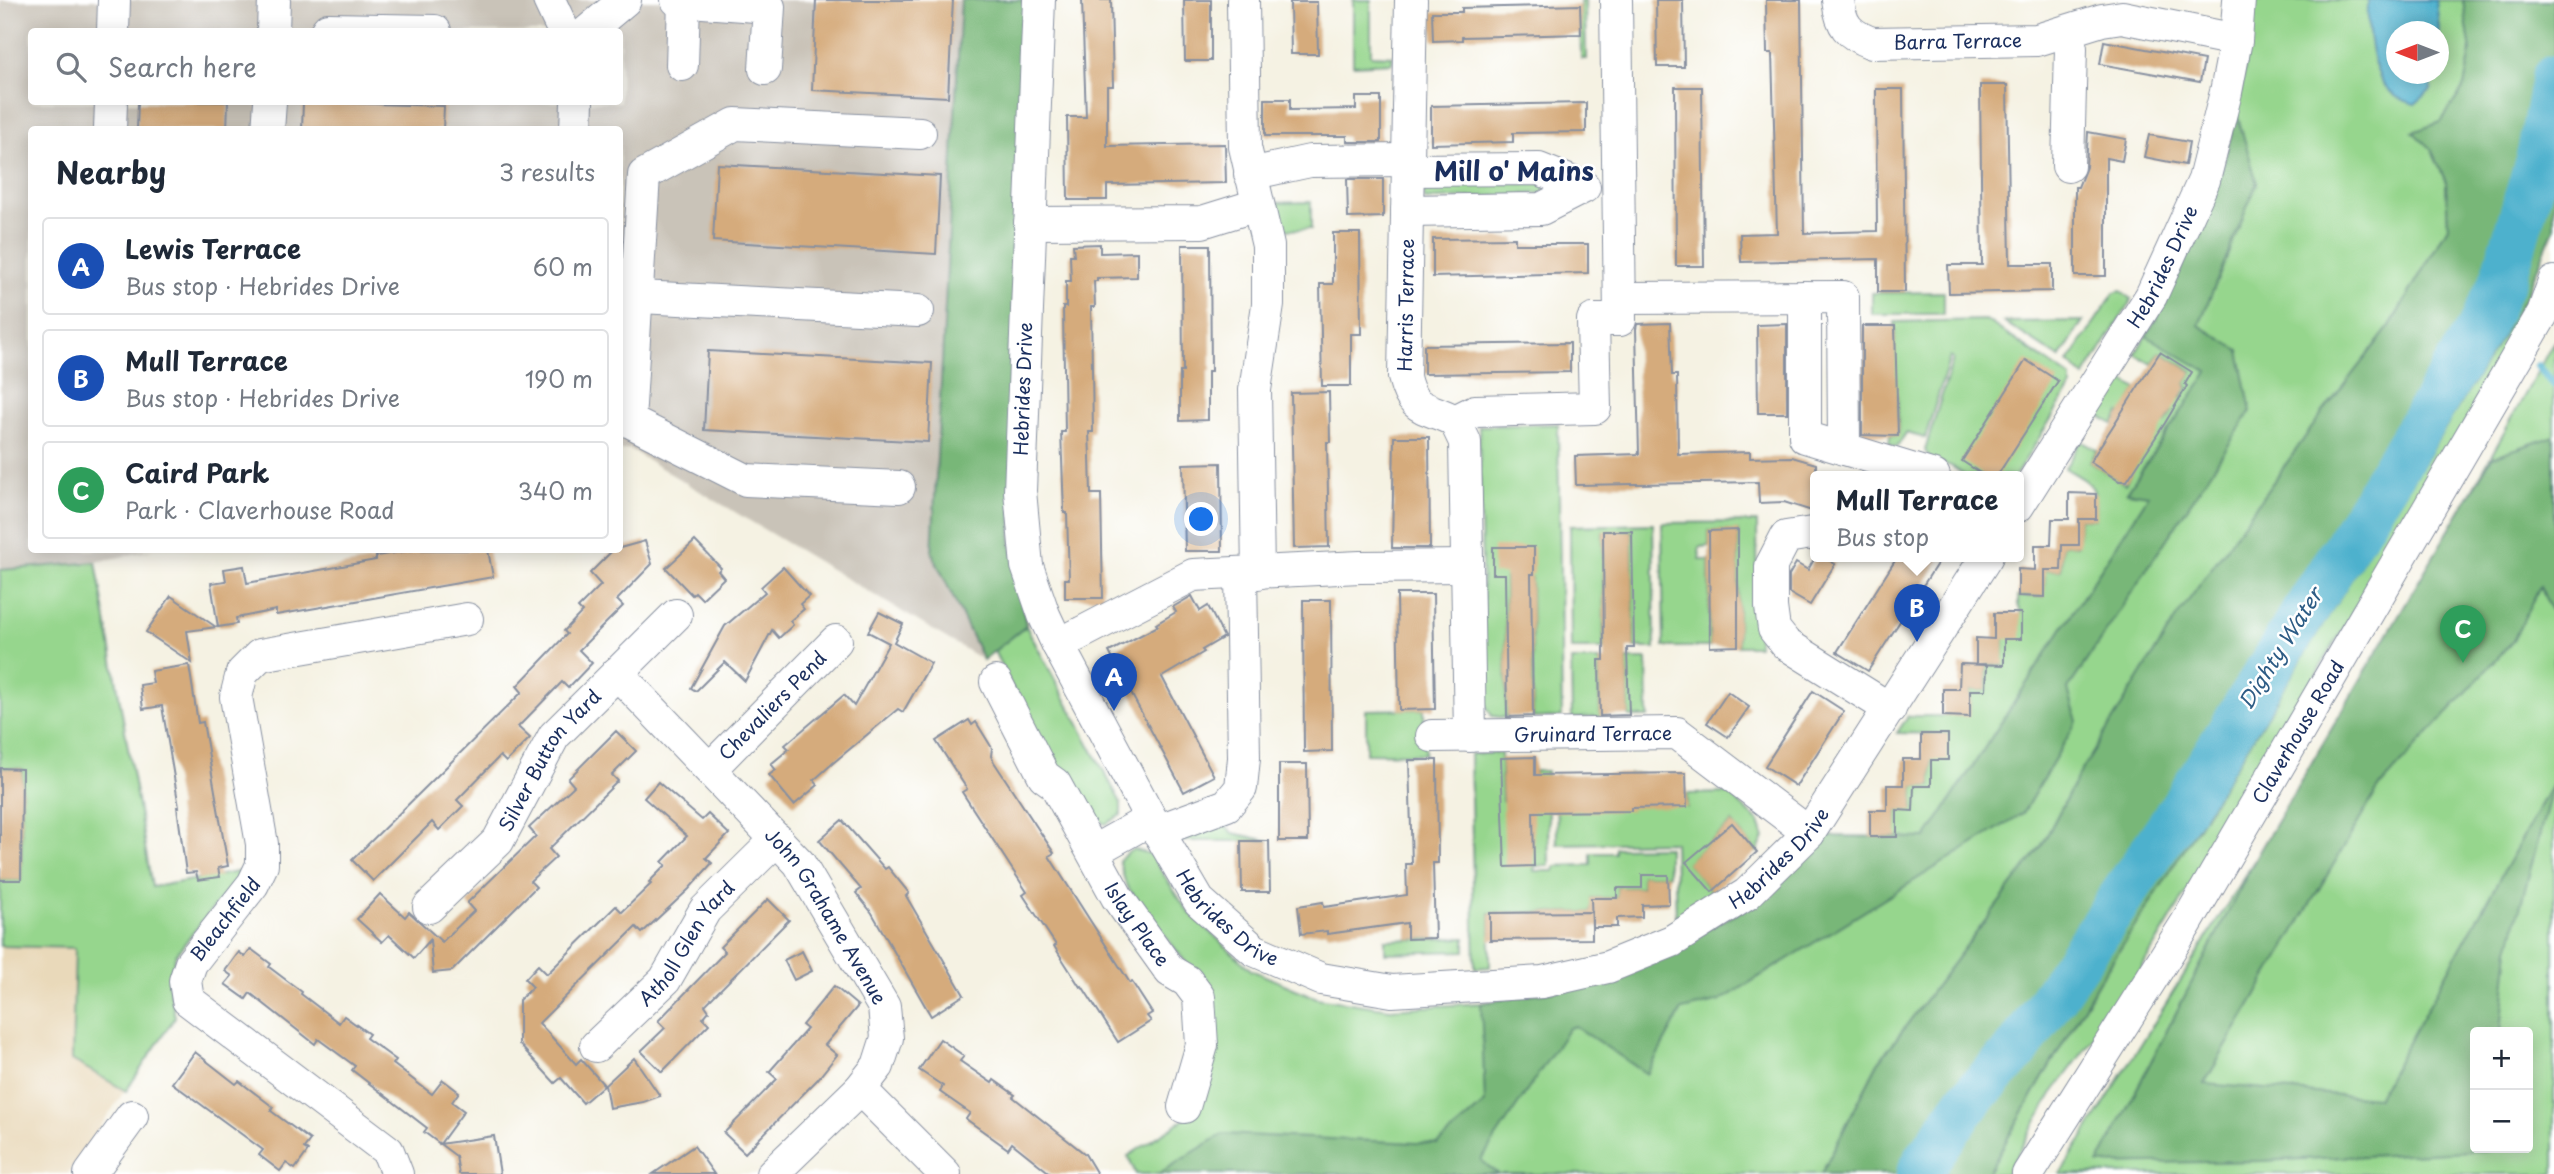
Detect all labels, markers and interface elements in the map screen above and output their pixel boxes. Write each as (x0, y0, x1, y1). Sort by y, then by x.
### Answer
north arrow (2386, 21, 2449, 84)
street label: Barra Terrace (1893, 25, 2022, 56)
search box (28, 28, 623, 105)
text: Search here (108, 47, 257, 86)
icon: search (52, 48, 90, 86)
text: Nearby (56, 149, 166, 194)
district label: Mill o' Mains (1434, 151, 1594, 190)
text: 3 results (499, 154, 595, 189)
street label: Hebrides Drive (2119, 200, 2204, 333)
text: Lewis Terrace (125, 229, 301, 268)
street label: Harris Terrace (1390, 238, 1420, 372)
text: A (72, 249, 90, 284)
text: 60 m (533, 249, 593, 284)
text: Bus stop · Hebrides Drive (125, 268, 400, 303)
street label: Hebrides Drive (1006, 322, 1038, 456)
text: Mull Terrace (125, 341, 288, 380)
text: B (73, 361, 89, 396)
text: 190 m (525, 361, 593, 396)
text: Bus stop · Hebrides Drive (125, 380, 400, 415)
text: Caird Park (125, 453, 270, 492)
popup (1810, 471, 2024, 562)
text: C (72, 473, 90, 508)
text: 340 m (518, 473, 593, 508)
text: Mull Terrace (1836, 480, 1998, 519)
text: Park · Claverhouse Road (125, 492, 395, 527)
your location (1184, 502, 1218, 536)
text: Bus stop (1836, 519, 1929, 554)
water label: Dighty Water (2229, 578, 2331, 715)
pin: B (1894, 584, 1940, 642)
pin: C (2440, 605, 2486, 663)
street label: Chevaliers Pend (711, 644, 832, 766)
pin: A (1091, 653, 1137, 711)
street label: Claverhouse Road (2244, 655, 2350, 809)
street label: Silver Button Yard (491, 682, 607, 836)
street label: Gruinard Terrace (1514, 718, 1672, 748)
street label: Hebrides Drive (1723, 802, 1835, 915)
street label: John Grahame Avenue (759, 821, 894, 1009)
street label: Hebrides Drive (1170, 863, 1283, 972)
street label: Bleachfield (183, 871, 266, 967)
street label: Atholl Glen Yard (631, 874, 740, 1012)
street label: Islay Place (1099, 877, 1177, 972)
map controls (2470, 1027, 2533, 1153)
button: + (2470, 1027, 2533, 1090)
button: − (2470, 1090, 2533, 1153)

